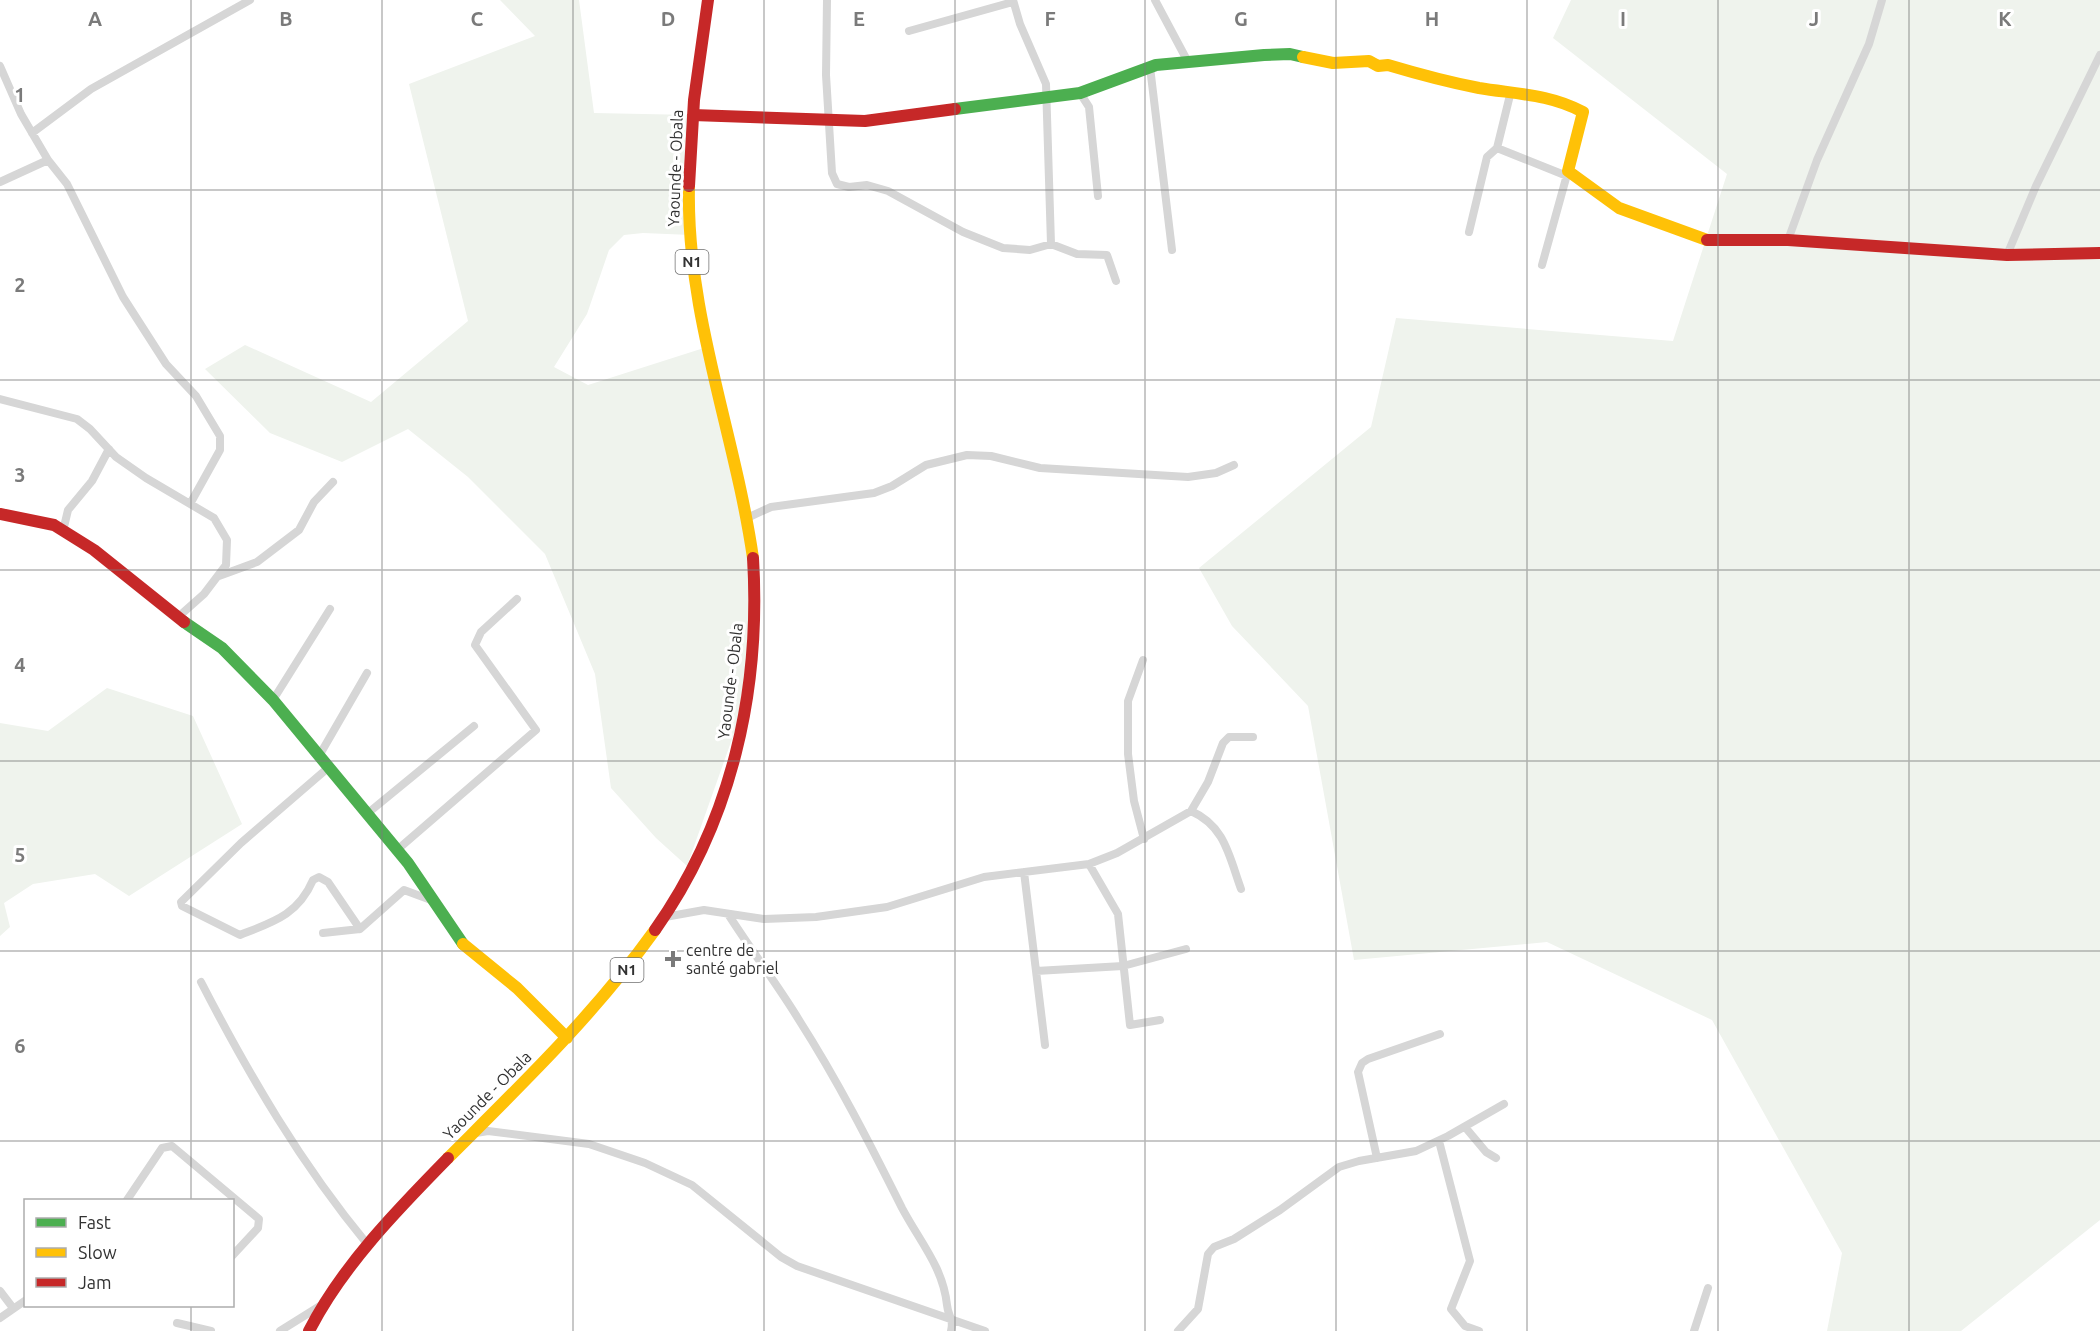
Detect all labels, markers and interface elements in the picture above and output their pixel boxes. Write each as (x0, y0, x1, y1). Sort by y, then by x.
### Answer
text: A (88, 7, 102, 30)
text: B (279, 7, 293, 30)
text: C (471, 7, 484, 30)
text: D (661, 7, 675, 30)
text: E (853, 7, 865, 30)
text: F (1044, 7, 1056, 30)
text: G (1234, 7, 1248, 30)
text: H (1425, 7, 1439, 30)
text: I (1620, 7, 1626, 30)
text: J (1809, 7, 1819, 30)
text: K (1998, 7, 2012, 30)
text: 1 (14, 83, 26, 106)
street label: Yaounde - Obala (664, 109, 686, 227)
road number: N1 (676, 250, 708, 274)
text: 2 (14, 273, 26, 296)
text: 3 (14, 463, 26, 486)
street label: Yaounde - Obala (714, 622, 746, 740)
text: 4 (14, 653, 26, 676)
text: 5 (14, 843, 26, 866)
place label: centre de santé gabriel (686, 941, 779, 977)
marker: centre de santé gabriel (664, 950, 682, 968)
road number: N1 (610, 958, 644, 982)
text: 6 (14, 1034, 26, 1057)
street label: Yaounde - Obala (439, 1047, 535, 1143)
legend (24, 1199, 234, 1307)
text: Fast (78, 1212, 111, 1232)
text: Slow (78, 1242, 117, 1262)
text: Jam (78, 1272, 112, 1292)

